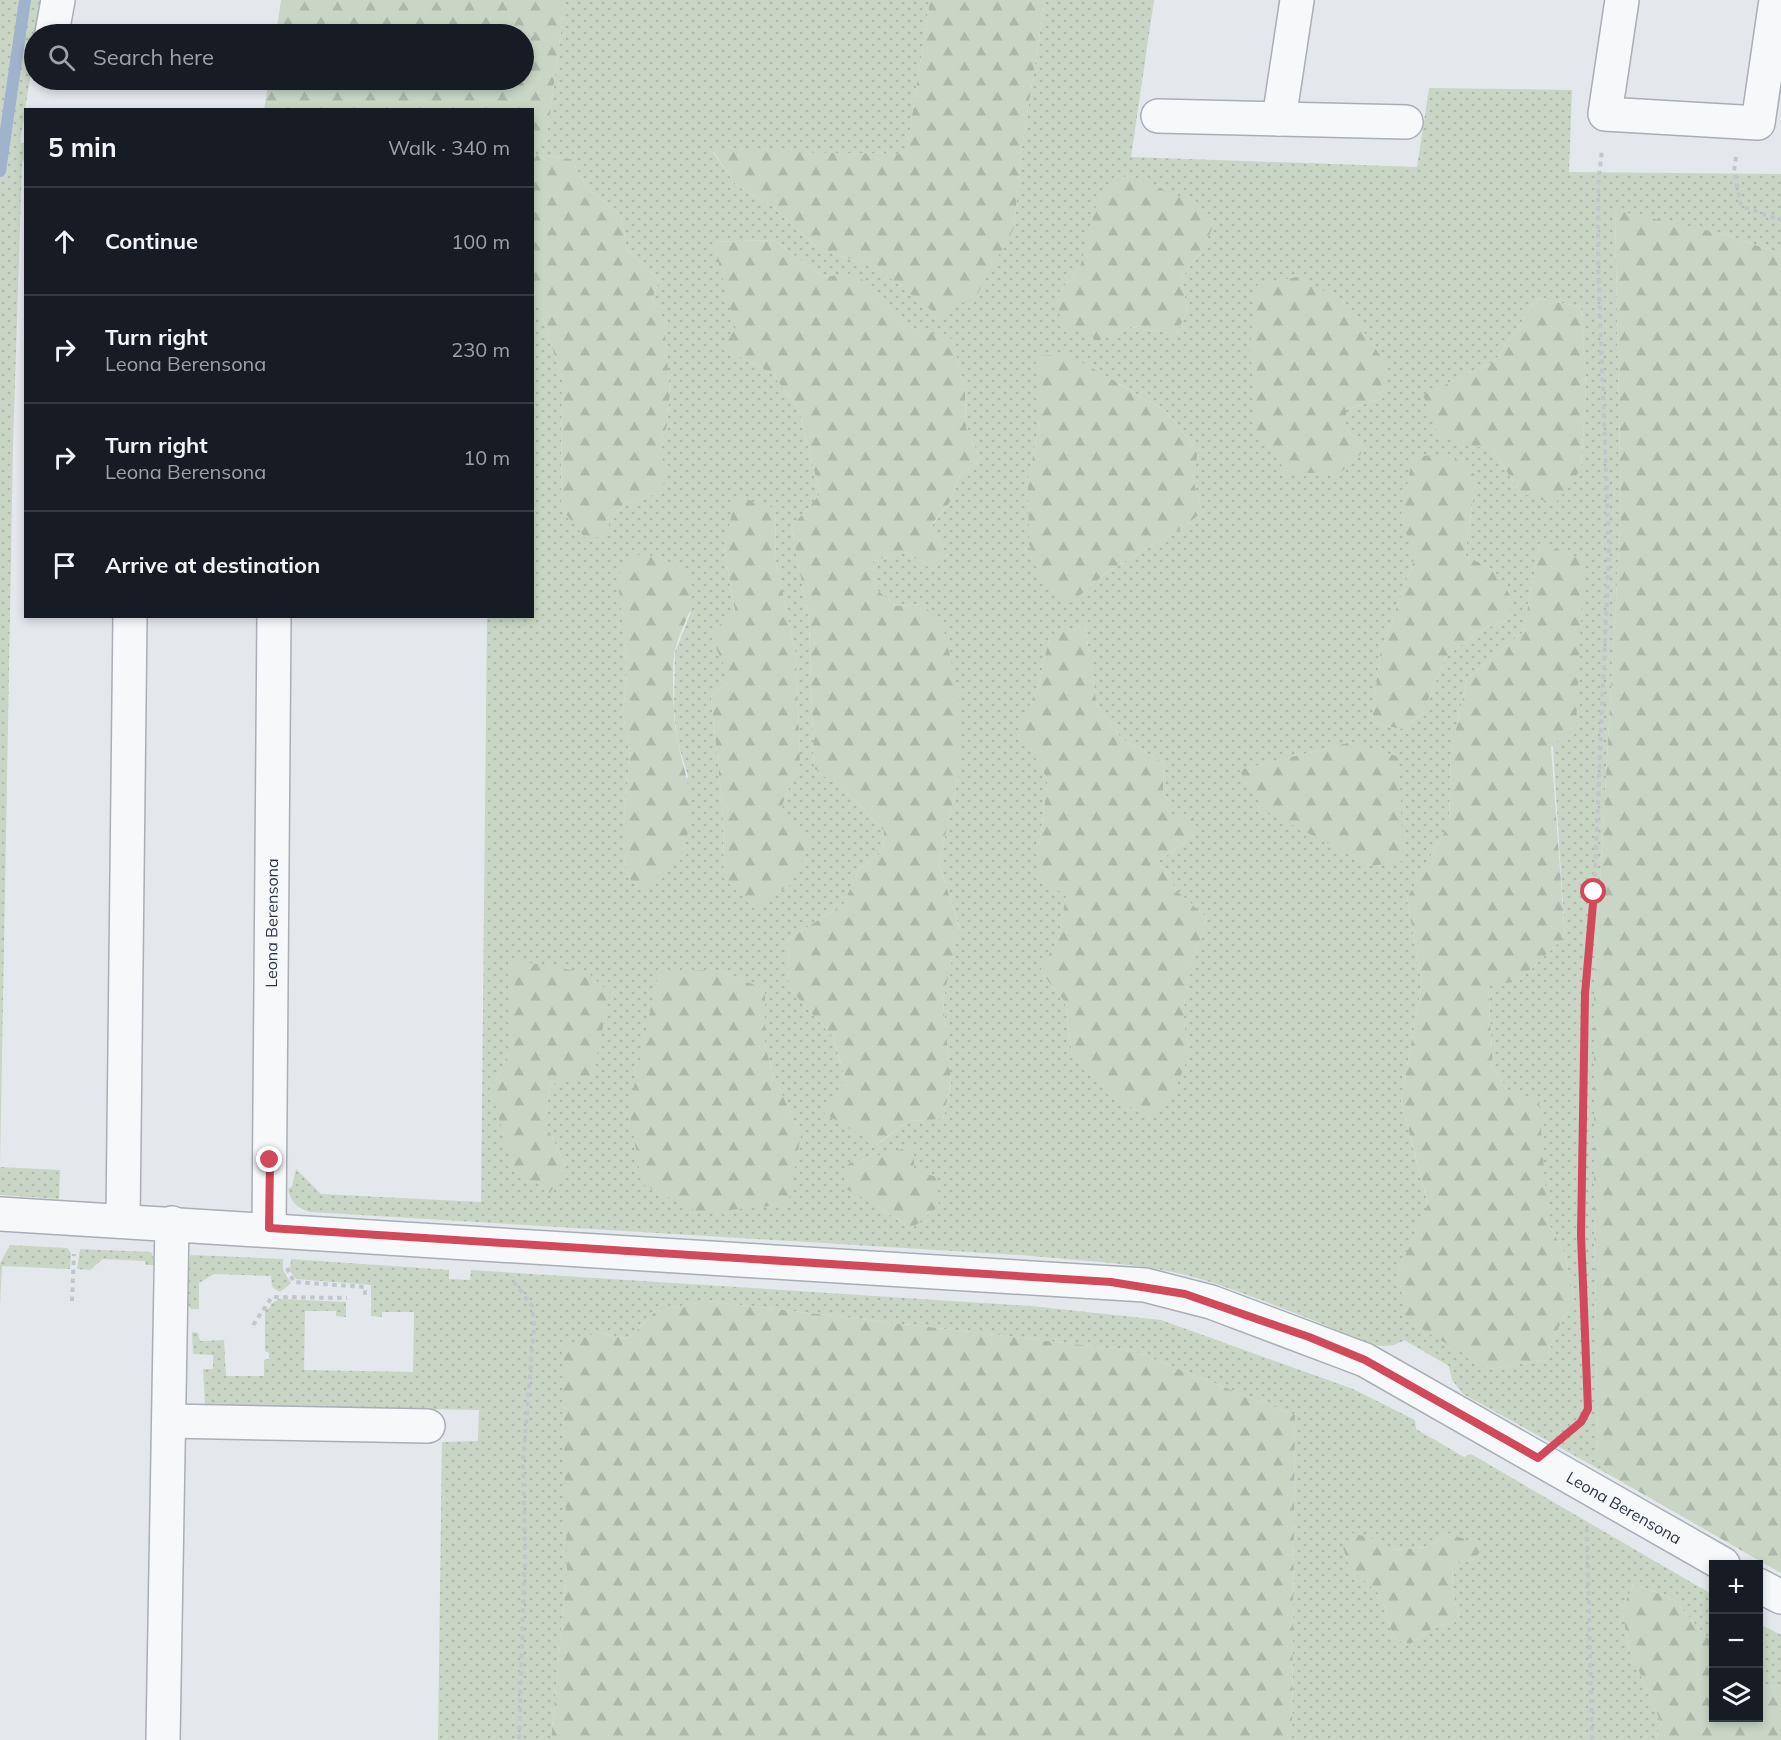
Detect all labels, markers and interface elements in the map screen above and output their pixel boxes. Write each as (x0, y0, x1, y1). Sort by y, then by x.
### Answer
search box (24, 24, 534, 90)
icon: search (45, 41, 78, 74)
text: Search here (93, 43, 214, 71)
text: 5 min (48, 131, 117, 164)
text: Walk · 340 m (388, 135, 510, 160)
icon: ahead (48, 225, 81, 258)
text: Continue (105, 227, 198, 255)
text: 100 m (451, 229, 510, 254)
text: Turn right (105, 323, 208, 351)
icon: right (48, 333, 81, 366)
text: 230 m (451, 337, 510, 362)
text: Leona Berensona (105, 351, 266, 376)
text: Turn right (105, 431, 208, 459)
icon: right (48, 441, 81, 474)
text: 10 m (463, 445, 510, 470)
text: Leona Berensona (105, 459, 266, 484)
icon: arrive (48, 549, 81, 582)
text: Arrive at destination (105, 551, 320, 579)
street label: Leona Berensona (261, 858, 282, 988)
route start (1580, 878, 1606, 904)
route end (256, 1146, 282, 1172)
street label: Leona Berensona (1563, 1467, 1685, 1548)
map controls (1709, 1560, 1763, 1722)
button: + (1709, 1560, 1763, 1614)
button: − (1709, 1614, 1763, 1668)
button: layers (1709, 1668, 1763, 1722)

